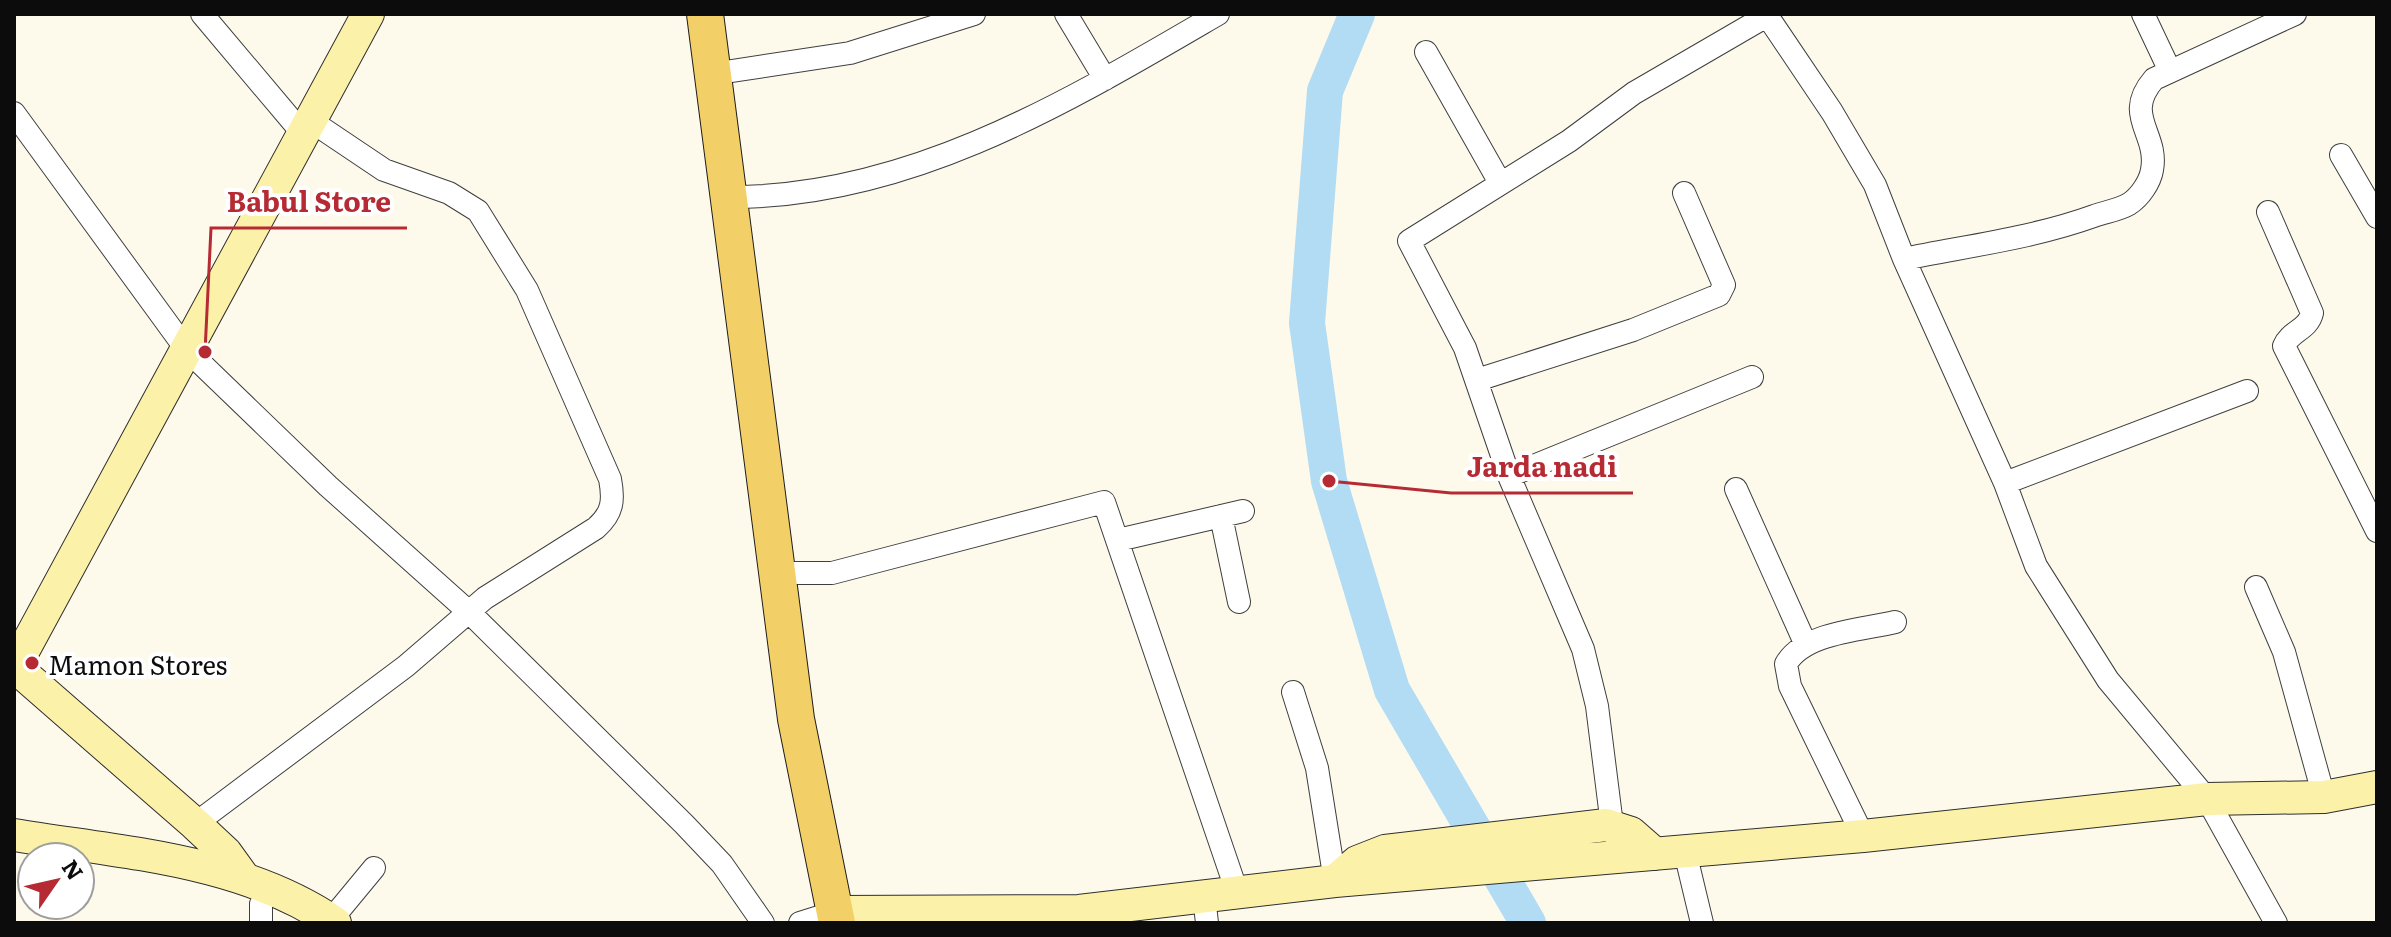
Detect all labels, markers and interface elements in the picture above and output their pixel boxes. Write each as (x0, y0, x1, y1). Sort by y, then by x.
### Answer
callout: Babul Store (211, 176, 407, 228)
text: Babul Store (227, 179, 391, 221)
callout: Jarda nadi (1451, 441, 1633, 493)
text: Jarda nadi (1467, 444, 1617, 486)
place label: Mamon Stores (48, 644, 227, 683)
marker: Mamon Stores (23, 654, 41, 672)
north arrow (16, 841, 96, 921)
text: N (55, 852, 93, 886)

